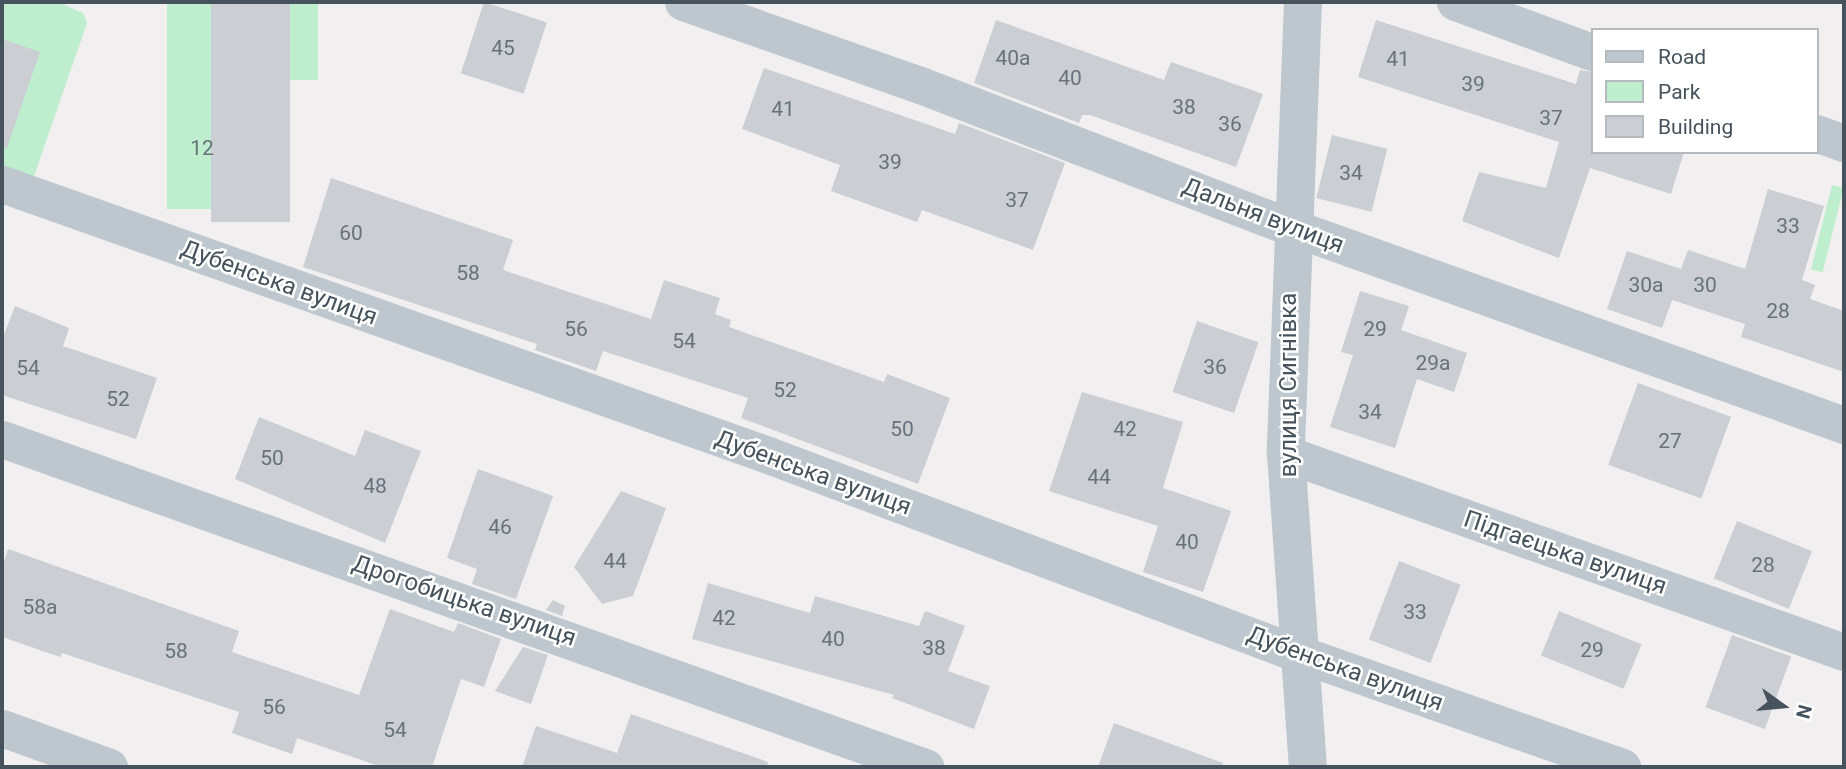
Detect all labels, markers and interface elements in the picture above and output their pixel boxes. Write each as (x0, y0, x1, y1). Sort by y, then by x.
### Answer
legend (1590, 28, 1818, 154)
house number: 45 (491, 35, 515, 61)
house number: 40а (995, 45, 1031, 71)
text: Road (1658, 45, 1706, 69)
house number: 41 (1386, 46, 1410, 72)
house number: 40 (1058, 65, 1082, 91)
house number: 39 (1461, 71, 1485, 97)
text: Park (1658, 80, 1700, 104)
house number: 38 (1172, 94, 1196, 120)
house number: 41 (771, 96, 795, 122)
house number: 37 (1539, 105, 1563, 131)
house number: 36 (1218, 111, 1242, 137)
text: Building (1658, 115, 1733, 139)
house number: 12 (190, 135, 214, 161)
house number: 39 (878, 149, 902, 175)
house number: 34 (1339, 160, 1363, 186)
street label: Дальня вулиця (1178, 172, 1348, 260)
house number: 37 (1005, 187, 1029, 213)
house number: 33 (1776, 213, 1800, 239)
house number: 60 (339, 220, 363, 246)
street label: Дубенська вулиця (177, 234, 381, 332)
house number: 58 (456, 260, 480, 286)
house number: 30а (1628, 272, 1664, 298)
house number: 30 (1693, 272, 1717, 298)
street label: вулиця Сигнівка (1275, 293, 1303, 477)
house number: 28 (1766, 298, 1790, 324)
house number: 56 (564, 316, 588, 342)
house number: 29 (1363, 316, 1387, 342)
house number: 54 (672, 328, 696, 354)
house number: 29а (1415, 350, 1451, 376)
house number: 36 (1203, 354, 1227, 380)
house number: 54 (16, 355, 40, 381)
house number: 52 (773, 377, 797, 403)
house number: 52 (106, 386, 130, 412)
house number: 34 (1358, 399, 1382, 425)
house number: 50 (890, 416, 914, 442)
house number: 42 (1113, 416, 1137, 442)
street label: Дубенська вулиця (711, 424, 915, 522)
house number: 27 (1658, 428, 1682, 454)
house number: 50 (260, 445, 284, 471)
house number: 44 (1087, 464, 1111, 490)
house number: 48 (363, 473, 387, 499)
street label: Підгаєцька вулиця (1460, 505, 1670, 601)
house number: 46 (488, 514, 512, 540)
house number: 40 (1175, 529, 1199, 555)
house number: 44 (603, 548, 627, 574)
street label: Дрогобицька вулиця (348, 549, 580, 653)
house number: 28 (1751, 552, 1775, 578)
house number: 58а (22, 594, 58, 620)
house number: 33 (1403, 599, 1427, 625)
house number: 42 (712, 605, 736, 631)
street label: Дубенська вулиця (1243, 620, 1447, 718)
house number: 40 (821, 626, 845, 652)
house number: 38 (922, 635, 946, 661)
house number: 29 (1580, 637, 1604, 663)
house number: 58 (164, 638, 188, 664)
north arrow (1748, 671, 1818, 741)
house number: 56 (262, 694, 286, 720)
text: N (1791, 702, 1817, 721)
house number: 54 (383, 717, 407, 743)

